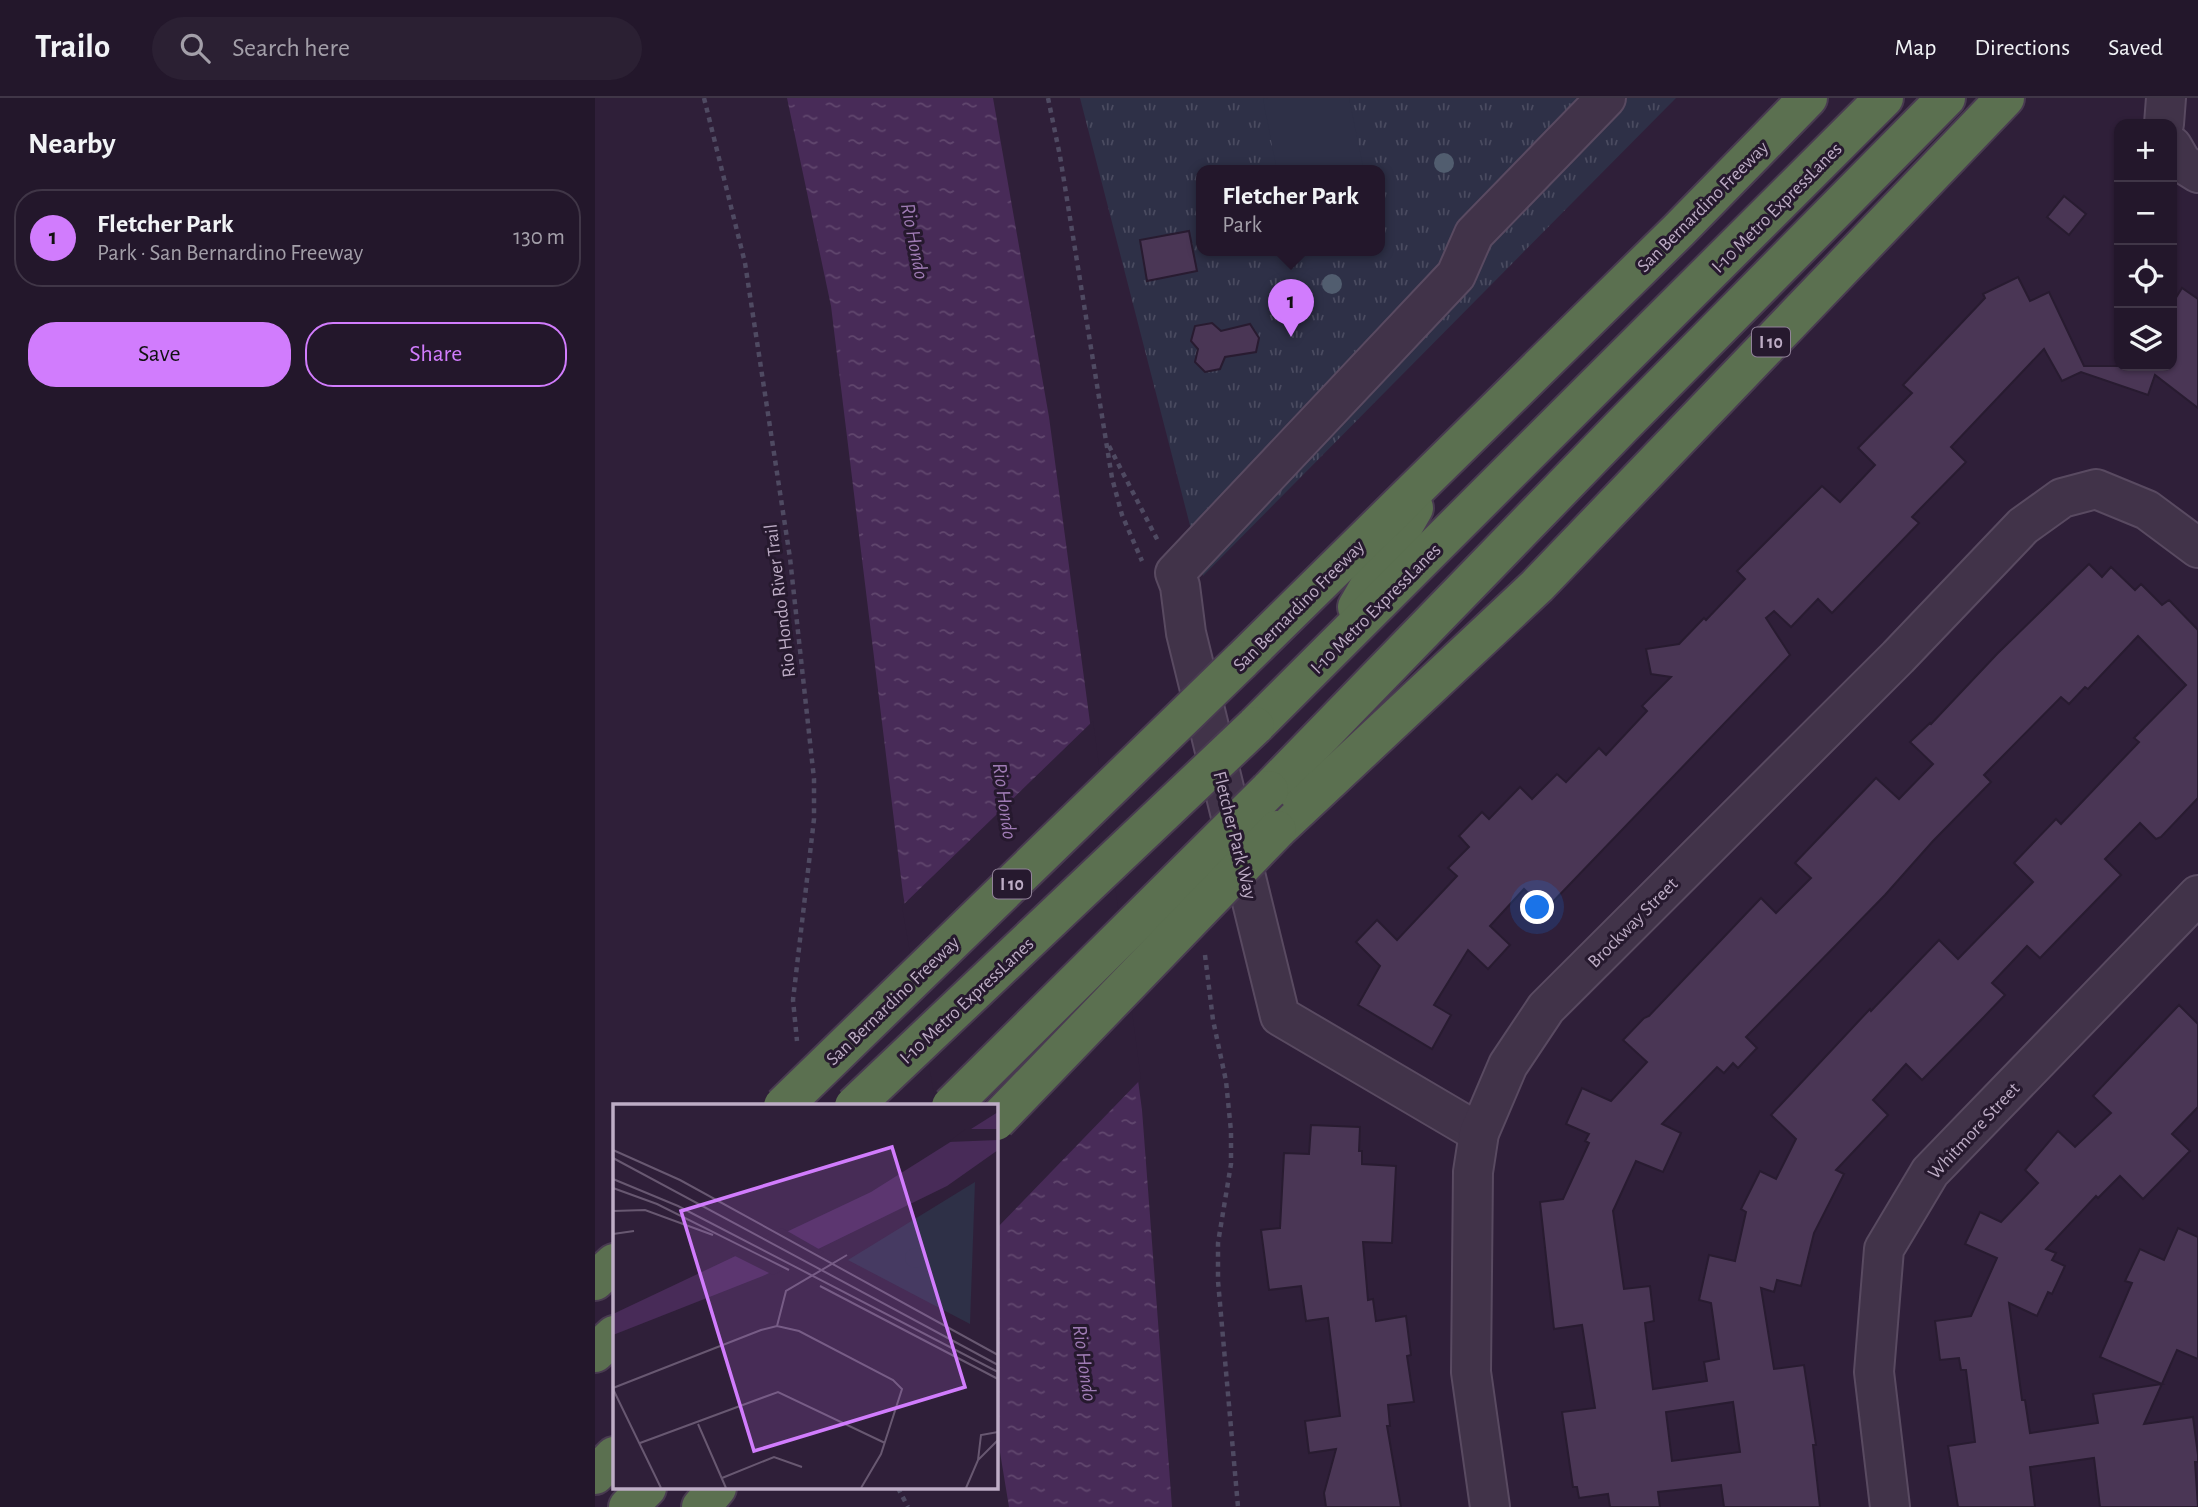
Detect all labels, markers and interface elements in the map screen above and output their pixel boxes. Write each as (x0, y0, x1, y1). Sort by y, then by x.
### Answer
search box (152, 17, 642, 80)
icon: search (176, 29, 214, 67)
text: Trailo (35, 31, 110, 64)
text: Search here (232, 35, 350, 61)
text: Map (1894, 36, 1936, 60)
text: Directions (1974, 36, 2070, 60)
text: Saved (2108, 36, 2163, 60)
map controls (2114, 119, 2177, 371)
button: + (2114, 119, 2177, 182)
text: Nearby (28, 129, 116, 159)
street label: San Bernardino Freeway (1634, 138, 1772, 276)
street label: I-10 Metro ExpressLanes (1708, 139, 1846, 277)
popup (1196, 165, 1385, 256)
button: − (2114, 182, 2177, 245)
text: Fletcher Park (1222, 183, 1359, 209)
water label: Rio Hondo (897, 201, 932, 281)
text: Fletcher Park (97, 211, 234, 237)
text: Park (1222, 214, 1262, 237)
text: 1 (49, 226, 57, 249)
text: 130 m (513, 226, 565, 249)
text: Park · San Bernardino Freeway (97, 242, 363, 265)
button: locate (2114, 245, 2177, 308)
pin: 1 (1268, 279, 1314, 337)
button: layers (2114, 308, 2177, 371)
button: Save (28, 322, 291, 387)
button: Share (305, 322, 567, 387)
road number: I 10 (1752, 328, 1790, 356)
street label: Rio Hondo River Trail (762, 523, 799, 679)
street label: San Bernardino Freeway (1230, 537, 1368, 675)
street label: I-10 Metro ExpressLanes (1307, 540, 1445, 678)
water label: Rio Hondo (989, 761, 1020, 841)
street label: Fletcher Park Way (1209, 769, 1260, 901)
road number: I 10 (993, 870, 1031, 898)
street label: Brockway Street (1584, 874, 1682, 972)
your location (1520, 890, 1554, 924)
street label: San Bernardino Freeway (823, 933, 963, 1069)
street label: I-10 Metro ExpressLanes (896, 934, 1038, 1068)
street label: Whitmore Street (1925, 1079, 2023, 1183)
inset map (613, 1104, 997, 1490)
water label: Rio Hondo (1069, 1323, 1100, 1403)

